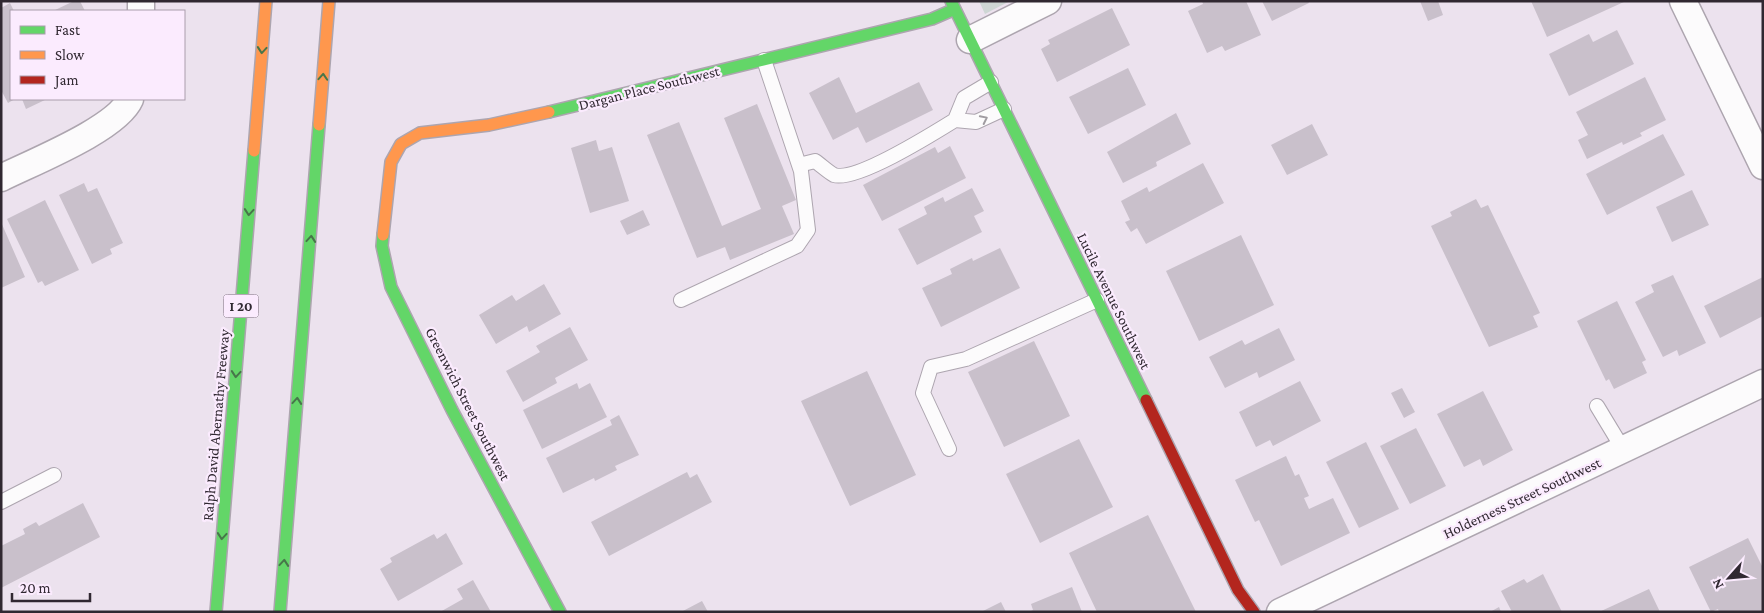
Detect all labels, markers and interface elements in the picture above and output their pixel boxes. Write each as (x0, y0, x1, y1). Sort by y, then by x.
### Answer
legend (10, 10, 185, 100)
text: Fast (55, 22, 81, 38)
one-way arrow (256, 46, 267, 54)
text: Slow (55, 47, 85, 63)
street label: Dargan Place Southwest (577, 62, 722, 114)
text: Jam (53, 72, 78, 89)
one-way arrow (318, 73, 329, 81)
one-way arrow (979, 114, 988, 125)
one-way arrow (243, 208, 254, 216)
street label: Lucile Avenue Southwest (1074, 230, 1154, 373)
one-way arrow (305, 235, 316, 243)
road number: I 20 (224, 294, 258, 318)
street label: Greenwich Street Southwest (422, 325, 514, 484)
street label: Ralph David Abernathy Freeway (200, 328, 233, 522)
one-way arrow (230, 370, 241, 378)
one-way arrow (292, 397, 303, 405)
street label: Holderness Street Southwest (1441, 454, 1604, 542)
one-way arrow (217, 532, 228, 540)
north arrow (1704, 553, 1754, 603)
one-way arrow (278, 559, 289, 567)
scale bar (12, 570, 90, 602)
text: N (1708, 576, 1727, 592)
text: 20 m (20, 580, 51, 596)

